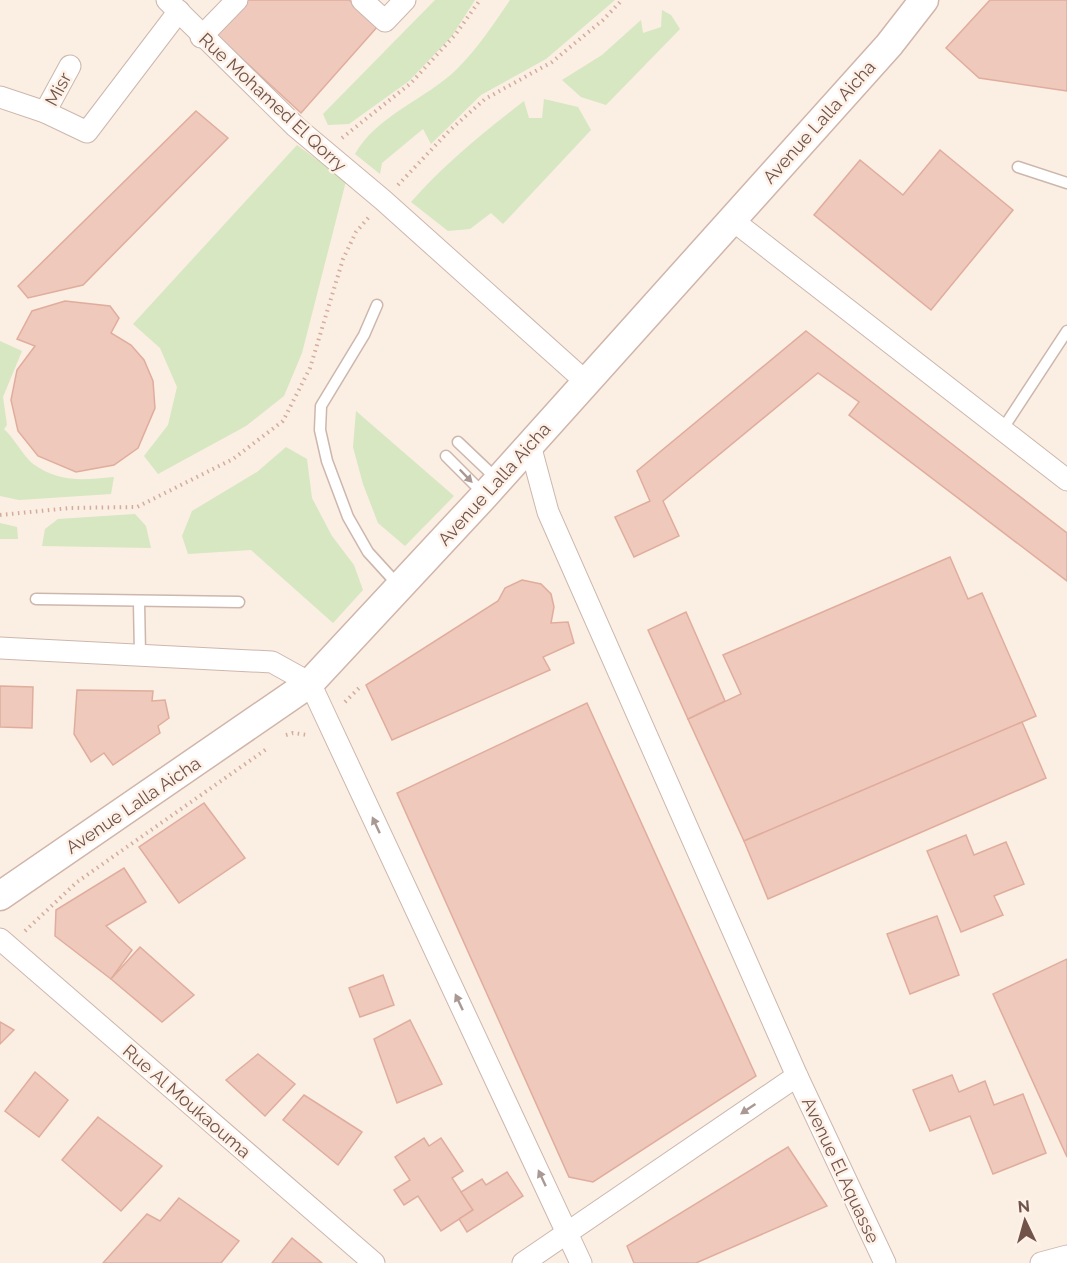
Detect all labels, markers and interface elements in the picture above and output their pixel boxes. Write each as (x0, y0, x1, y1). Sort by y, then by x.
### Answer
street label: Rue Mohamed El Qorry (195, 28, 351, 176)
street label: Avenue Lalla Aicha (758, 56, 880, 188)
street label: Misr (41, 68, 76, 109)
street label: Avenue Lalla Aicha (433, 418, 555, 550)
one-way arrow (458, 468, 472, 482)
street label: Avenue Lalla Aicha (62, 752, 204, 858)
one-way arrow (372, 817, 381, 834)
one-way arrow (455, 993, 464, 1010)
street label: Rue Al Moukaouma (119, 1040, 255, 1162)
street label: Avenue El Aquasse (798, 1094, 884, 1247)
one-way arrow (741, 1103, 757, 1115)
one-way arrow (538, 1170, 547, 1187)
north arrow (995, 1191, 1055, 1251)
text: N (1017, 1197, 1031, 1217)

